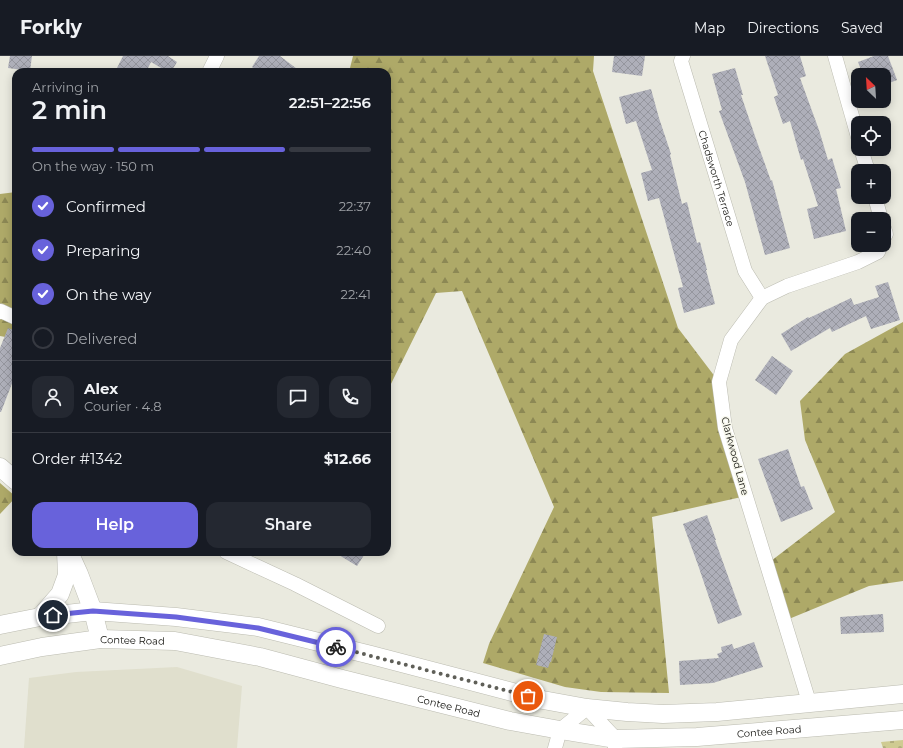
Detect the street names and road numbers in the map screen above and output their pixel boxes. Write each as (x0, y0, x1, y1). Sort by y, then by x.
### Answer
street label: Chadsworth Terrace (696, 128, 738, 228)
street label: Clarkwood Lane (718, 415, 752, 497)
street label: Contee Road (100, 633, 165, 647)
street label: Contee Road (416, 692, 482, 720)
street label: Contee Road (736, 722, 802, 740)

